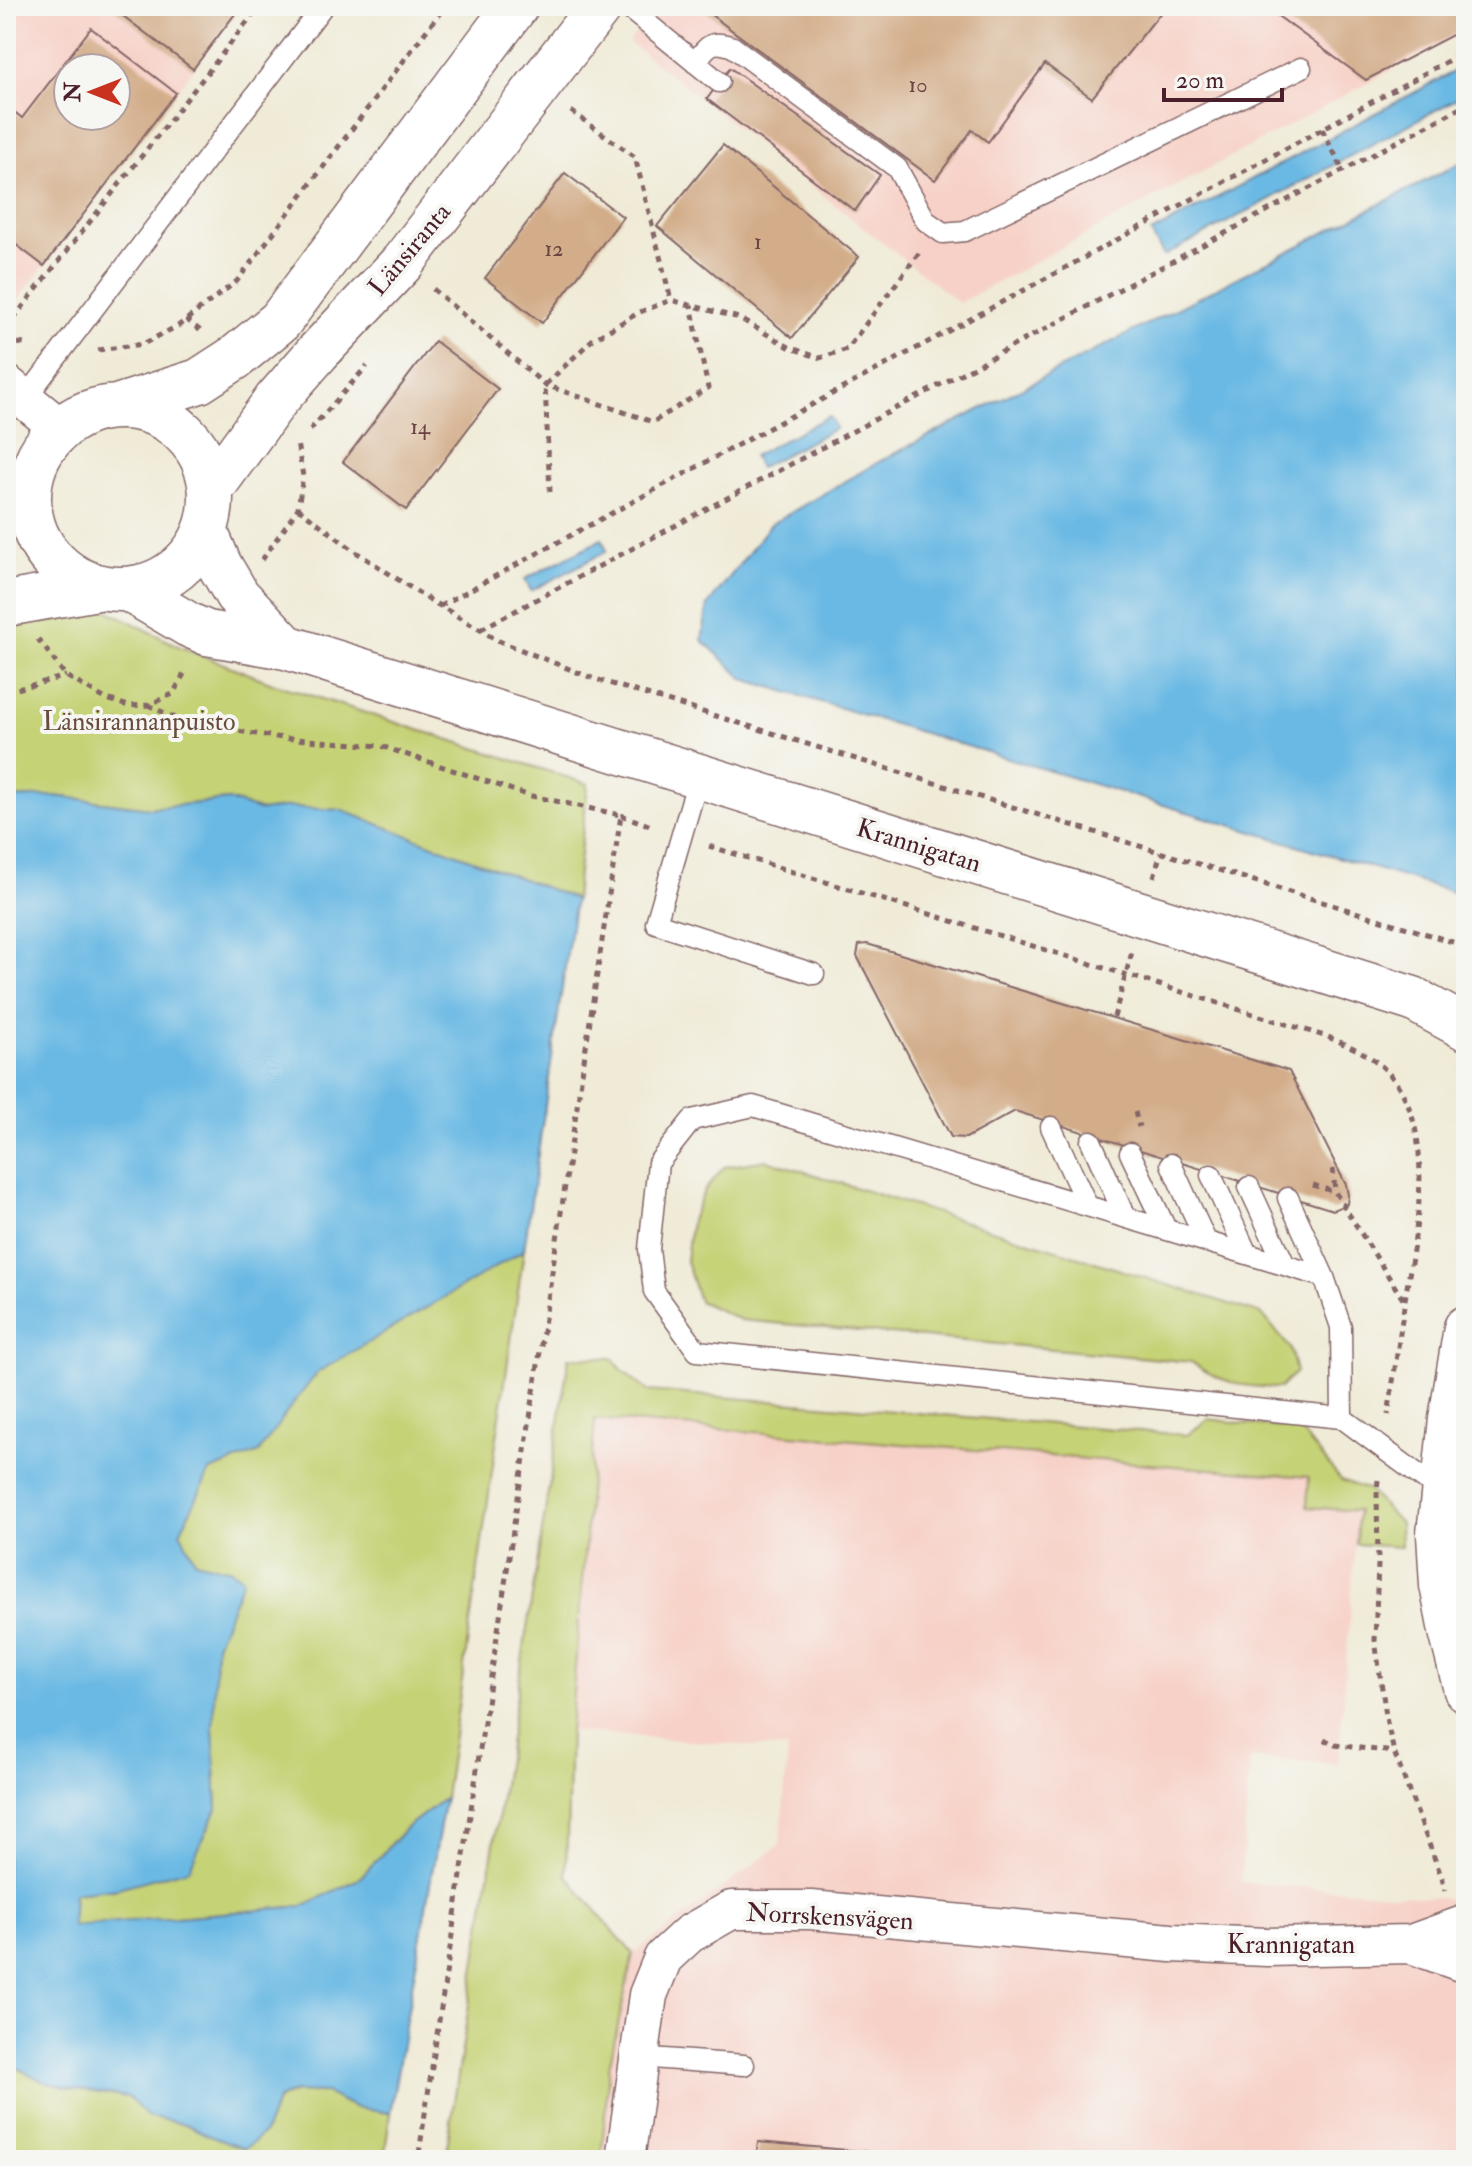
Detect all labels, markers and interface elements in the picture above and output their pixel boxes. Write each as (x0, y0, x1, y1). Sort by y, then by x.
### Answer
north arrow (52, 52, 132, 132)
scale bar (1164, 52, 1282, 102)
text: 20 m (1176, 65, 1225, 96)
house number: 10 (908, 71, 928, 99)
text: N (59, 82, 87, 103)
street label: Länsiranta (362, 196, 458, 303)
house number: 1 (754, 228, 762, 256)
house number: 12 (544, 235, 564, 263)
house number: 14 (410, 413, 431, 441)
park label: Länsirannanpuisto (42, 706, 236, 739)
street label: Krannigatan (853, 812, 985, 880)
street label: Norrskensvägen (745, 1897, 914, 1937)
street label: Krannigatan (1227, 1929, 1355, 1961)

